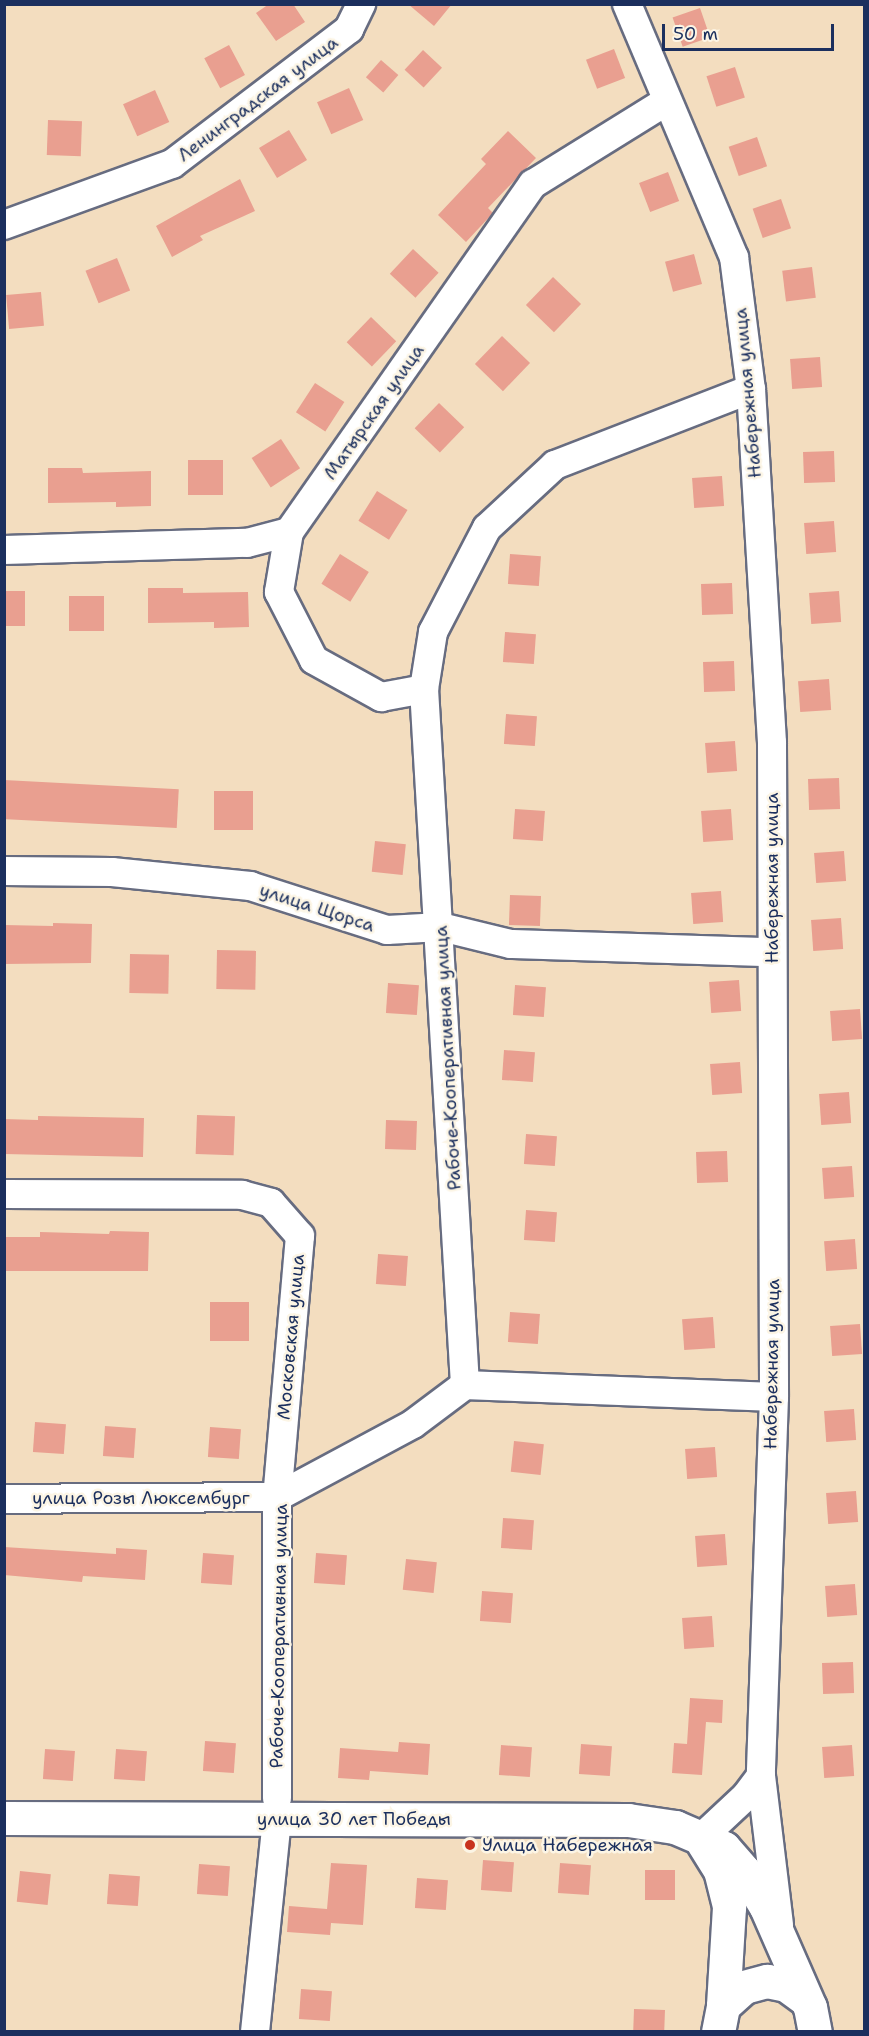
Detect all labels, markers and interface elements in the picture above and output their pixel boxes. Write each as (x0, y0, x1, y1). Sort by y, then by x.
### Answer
scale bar (665, 12, 838, 50)
text: 50 m (673, 22, 718, 46)
street label: Ленинградская улица (174, 32, 342, 166)
street label: Набережная улица (730, 307, 766, 479)
street label: Матырская улица (319, 340, 429, 484)
street label: Набережная улица (761, 793, 783, 963)
street label: улица Щорса (257, 879, 377, 937)
street label: Рабоче-Кооперативная улица (430, 925, 466, 1191)
street label: Московская улица (273, 1253, 309, 1421)
street label: Набережная улица (760, 1278, 784, 1450)
street label: улица Розы Люксембург (32, 1487, 250, 1509)
street label: Рабоче-Кооперативная улица (266, 1503, 292, 1769)
street label: улица 30 лет Победы (257, 1808, 451, 1830)
place label: Улица Набережная (482, 1834, 653, 1856)
marker: Улица Набережная (463, 1838, 477, 1852)

